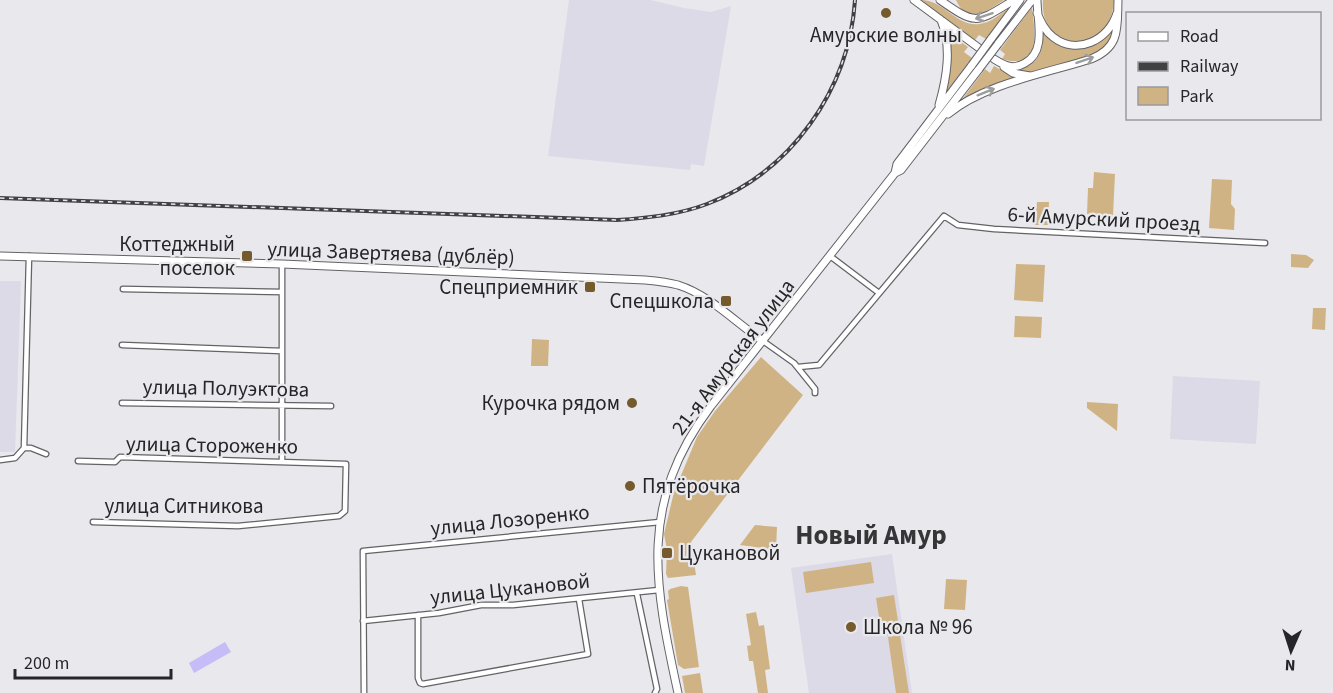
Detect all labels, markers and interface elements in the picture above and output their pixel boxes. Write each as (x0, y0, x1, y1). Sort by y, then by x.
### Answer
marker: Амурские волны (879, 6, 893, 20)
one-way arrow (976, 11, 994, 22)
legend (1126, 12, 1321, 120)
place label: Амурские волны (810, 20, 962, 50)
text: Road (1180, 24, 1219, 49)
one-way arrow (1075, 54, 1094, 65)
text: Railway (1180, 54, 1239, 79)
text: Park (1180, 84, 1214, 109)
one-way arrow (976, 86, 995, 97)
street label: 6-й Амурский проезд (1007, 199, 1201, 239)
place label: Коттеджный поселок (119, 229, 236, 283)
street label: улица Завертяева (дублёр) (267, 234, 515, 272)
marker: Коттеджный поселок (240, 249, 254, 263)
place label: Спецприемник (439, 272, 579, 302)
street label: 21-я Амурская улица (664, 273, 802, 441)
marker: Спецприемник (583, 280, 597, 294)
place label: Спецшкола (609, 286, 714, 316)
marker: Спецшкола (719, 294, 733, 308)
street label: улица Полуэктова (142, 372, 310, 404)
place label: Курочка рядом (481, 388, 620, 418)
marker: Курочка рядом (625, 396, 639, 410)
street label: улица Стороженко (126, 428, 298, 462)
place label: Пятёрочка (642, 471, 741, 501)
marker: Пятёрочка (623, 479, 637, 493)
street label: улица Ситникова (104, 491, 264, 521)
street label: улица Лозоренко (429, 497, 591, 543)
district label: Новый Амур (795, 516, 947, 555)
place label: Цукановой (679, 538, 780, 568)
marker: Цукановой (660, 546, 674, 560)
street label: улица Цукановой (429, 566, 591, 612)
place label: Школа № 96 (863, 612, 973, 642)
marker: Школа № 96 (844, 620, 858, 634)
north arrow (1261, 621, 1321, 681)
scale bar (15, 642, 171, 680)
text: 200 m (24, 651, 69, 676)
text: N (1284, 654, 1296, 676)

